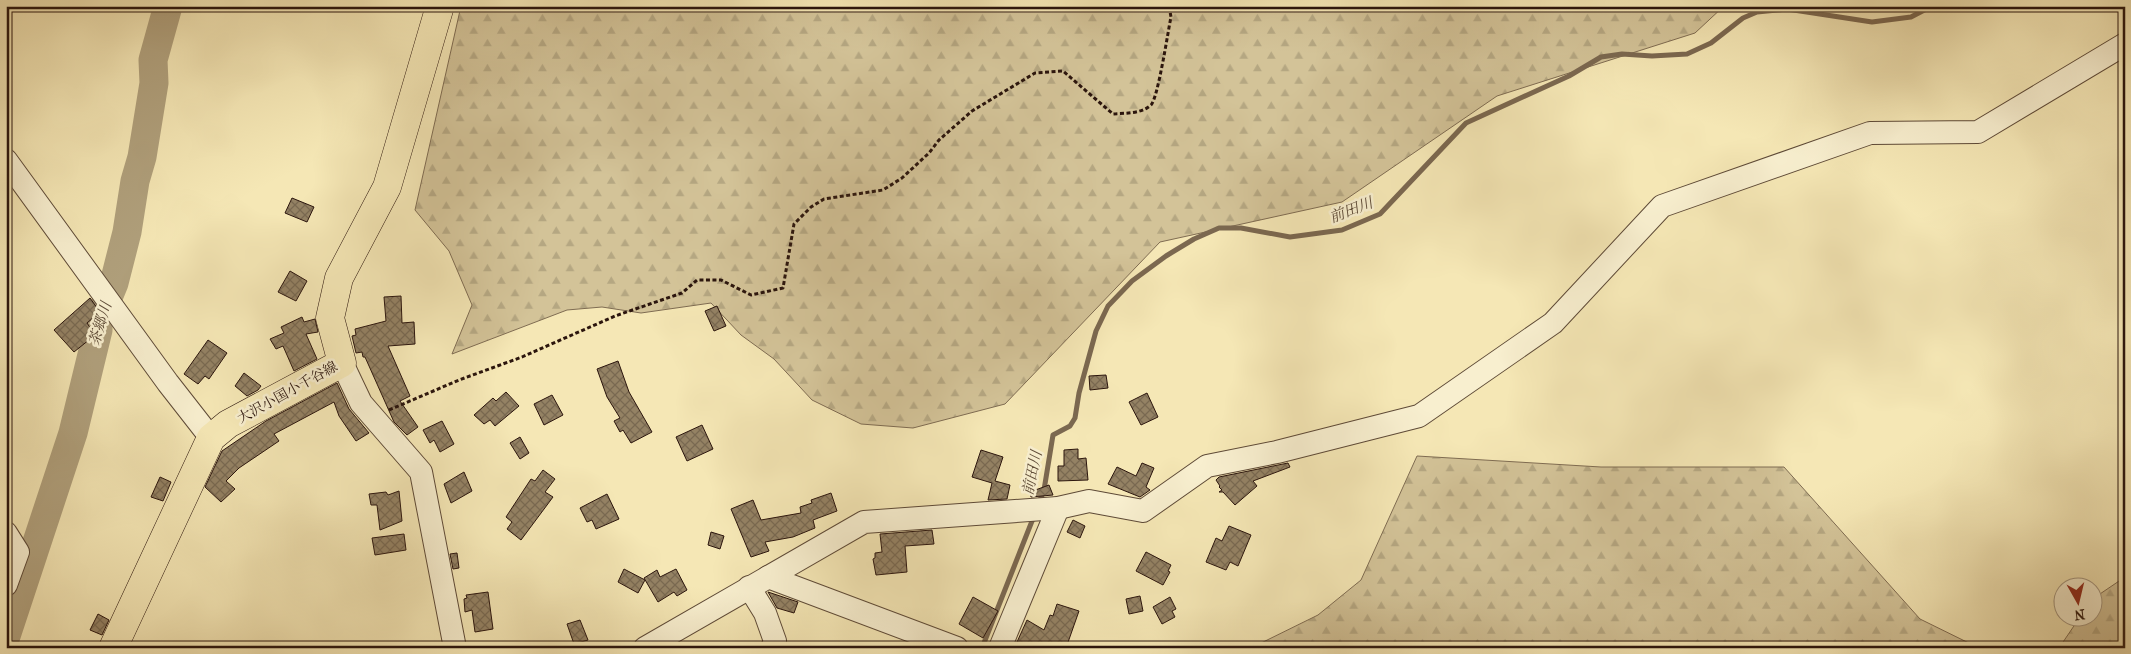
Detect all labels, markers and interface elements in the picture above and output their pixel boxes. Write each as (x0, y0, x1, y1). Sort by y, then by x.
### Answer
water label: 前田川 (1327, 193, 1377, 226)
water label: 茶郷川 (85, 298, 116, 348)
street label: 大沢小国小千谷線 (234, 358, 340, 427)
water label: 前田川 (1019, 447, 1046, 497)
north arrow (2054, 576, 2104, 626)
text: N (2073, 605, 2086, 624)

